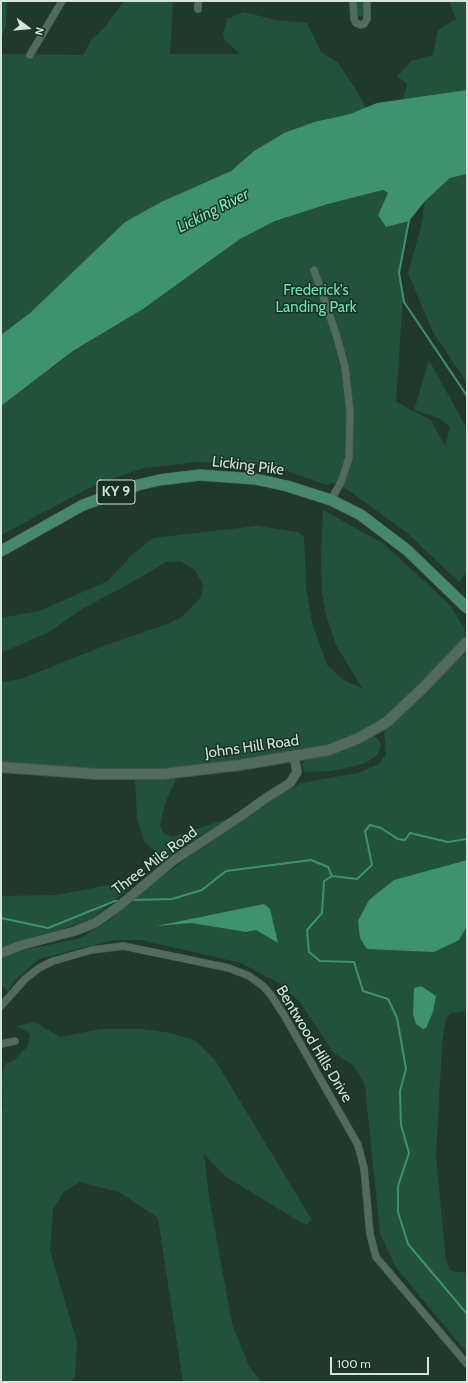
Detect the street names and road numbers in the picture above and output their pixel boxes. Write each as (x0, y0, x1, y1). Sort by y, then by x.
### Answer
street label: Licking Pike (211, 453, 285, 479)
road number: KY 9 (97, 480, 135, 504)
street label: Johns Hill Road (204, 732, 300, 762)
street label: Three Mile Road (109, 823, 201, 899)
street label: Bentwood Hills Drive (272, 982, 356, 1106)

